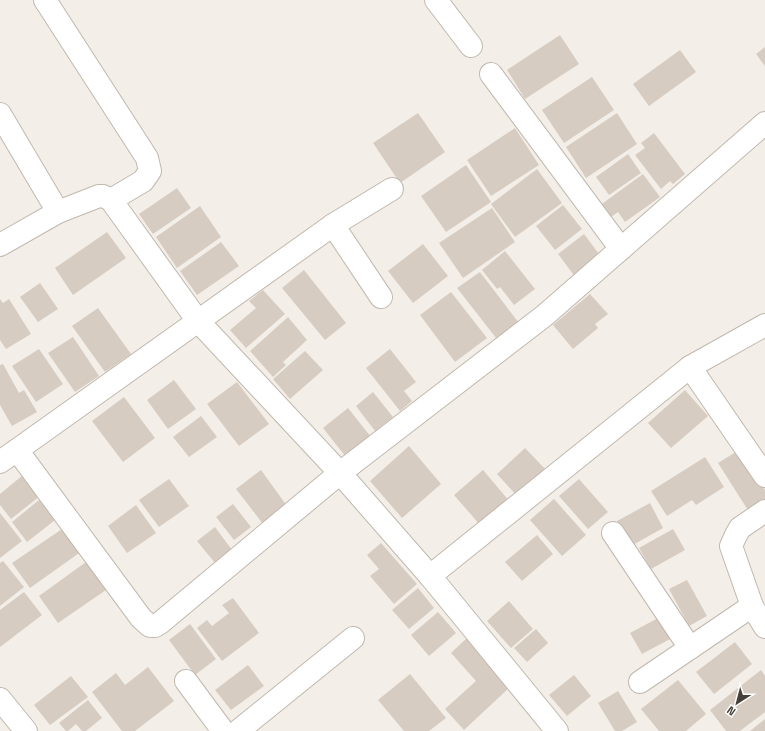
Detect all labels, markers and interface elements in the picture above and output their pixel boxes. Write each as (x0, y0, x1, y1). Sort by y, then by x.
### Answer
north arrow (717, 683, 757, 723)
text: N (724, 703, 738, 719)

